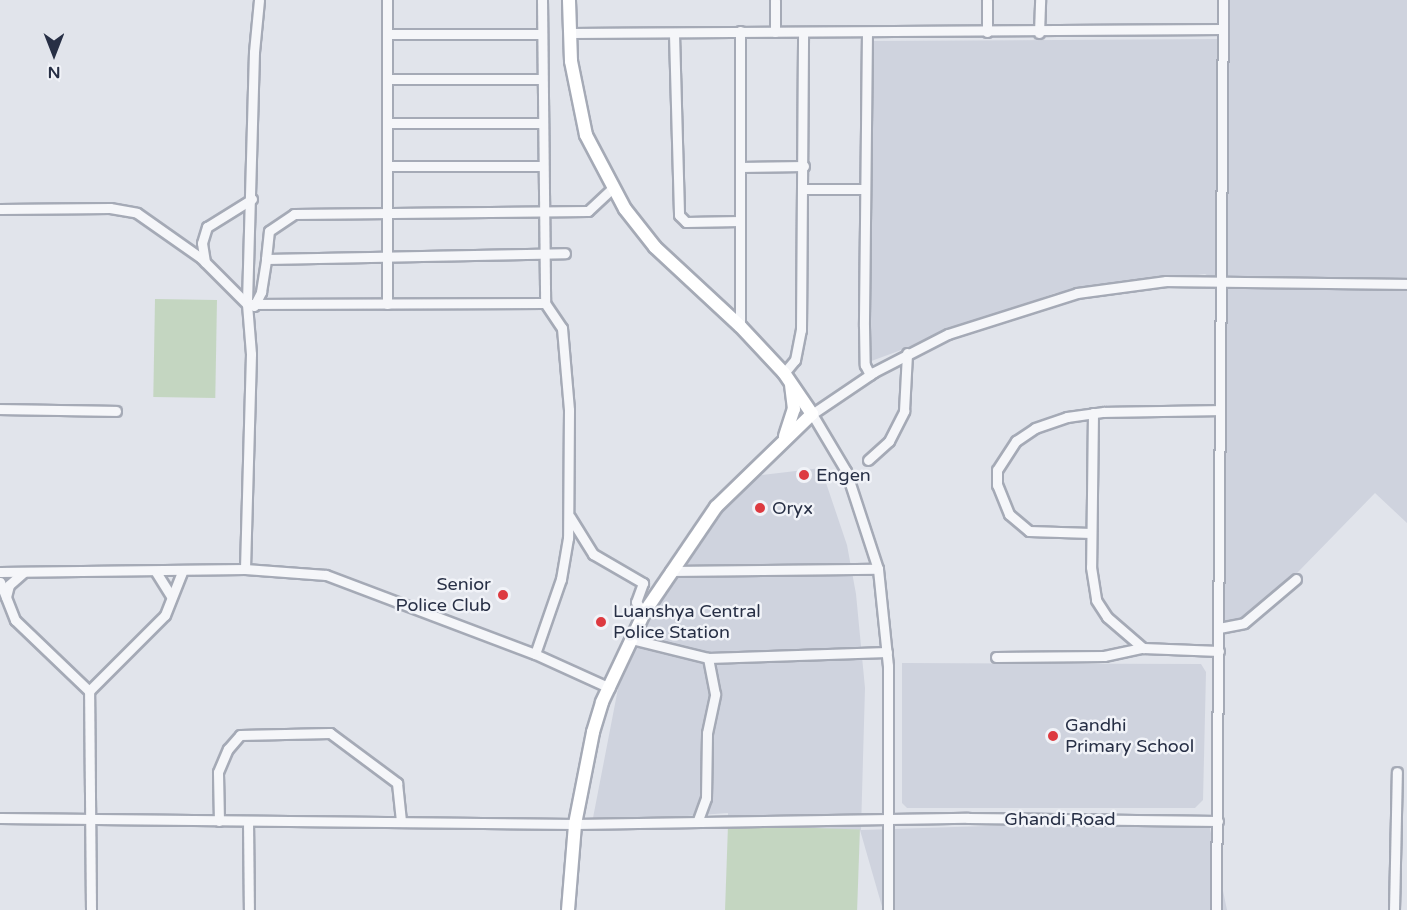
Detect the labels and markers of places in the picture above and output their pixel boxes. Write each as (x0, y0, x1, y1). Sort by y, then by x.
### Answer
place label: Engen (816, 464, 871, 486)
marker: Engen (797, 468, 811, 482)
place label: Oryx (772, 497, 813, 519)
marker: Oryx (753, 501, 767, 515)
place label: Senior Police Club (396, 574, 491, 616)
marker: Senior Police Club (496, 588, 510, 602)
place label: Luanshya Central Police Station (613, 601, 761, 644)
marker: Luanshya Central Police Station (594, 615, 608, 629)
place label: Gandhi Primary School (1065, 715, 1194, 758)
marker: Gandhi Primary School (1046, 729, 1060, 743)

